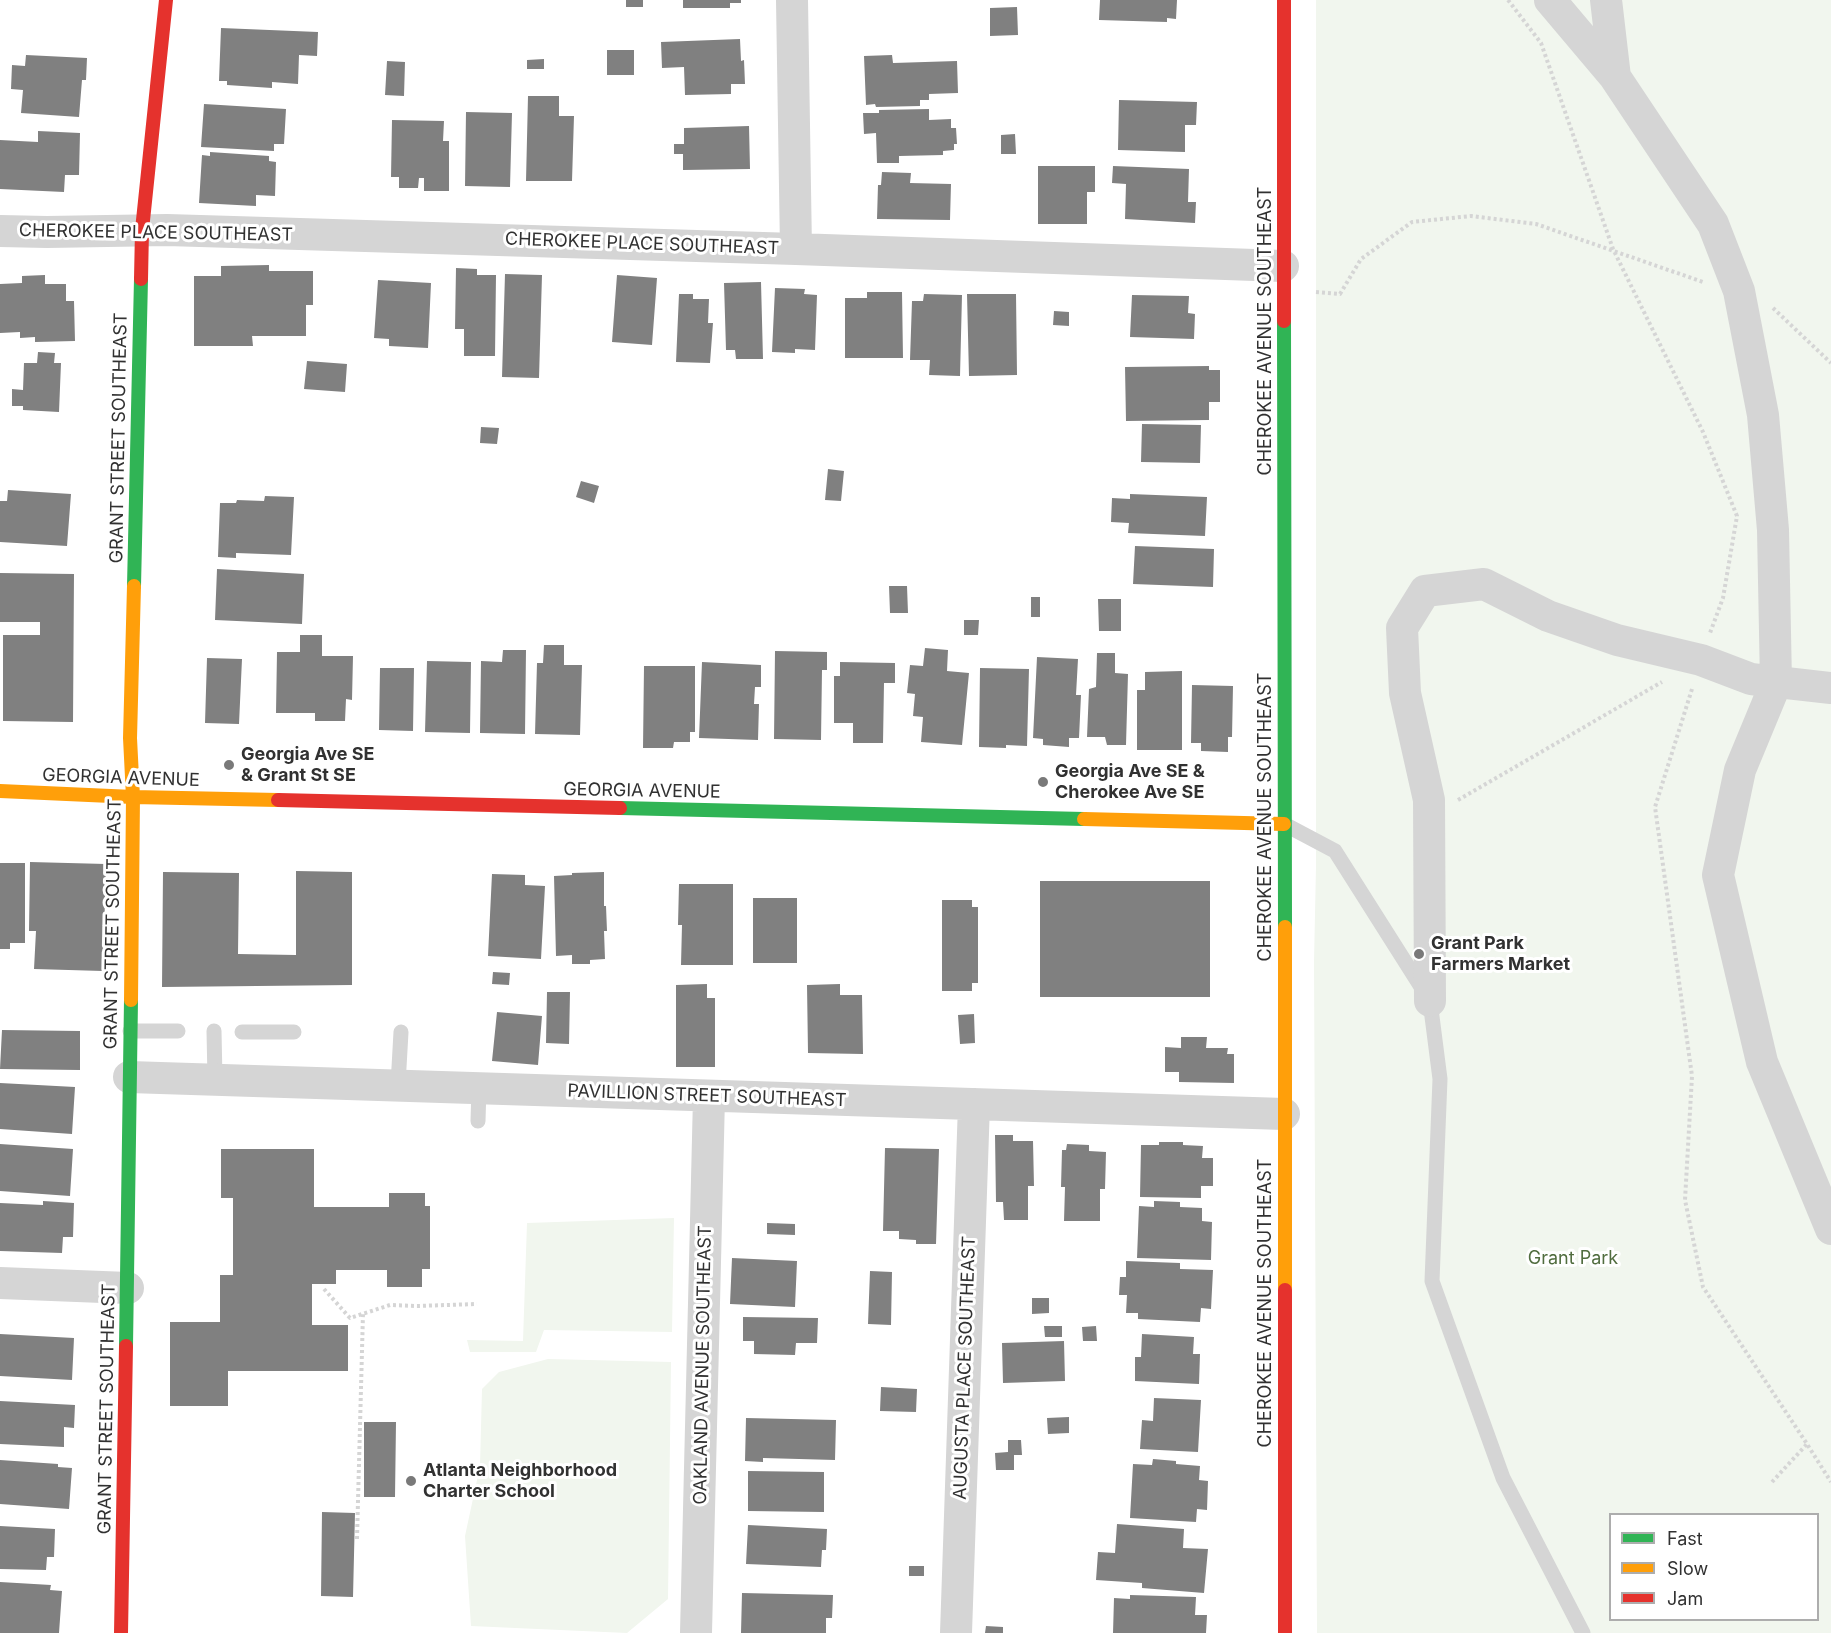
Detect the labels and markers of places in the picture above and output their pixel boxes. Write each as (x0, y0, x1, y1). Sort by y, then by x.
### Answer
place label: Georgia Ave SE & Grant St SE (241, 744, 375, 786)
marker: Georgia Ave SE & Grant St SE (222, 758, 236, 772)
place label: Georgia Ave SE & Cherokee Ave SE (1055, 761, 1205, 804)
marker: Georgia Ave SE & Cherokee Ave SE (1036, 775, 1050, 789)
place label: Grant Park Farmers Market (1431, 933, 1570, 976)
marker: Grant Park Farmers Market (1412, 947, 1426, 961)
place label: Atlanta Neighborhood Charter School (423, 1460, 617, 1502)
marker: Atlanta Neighborhood Charter School (404, 1474, 418, 1488)

